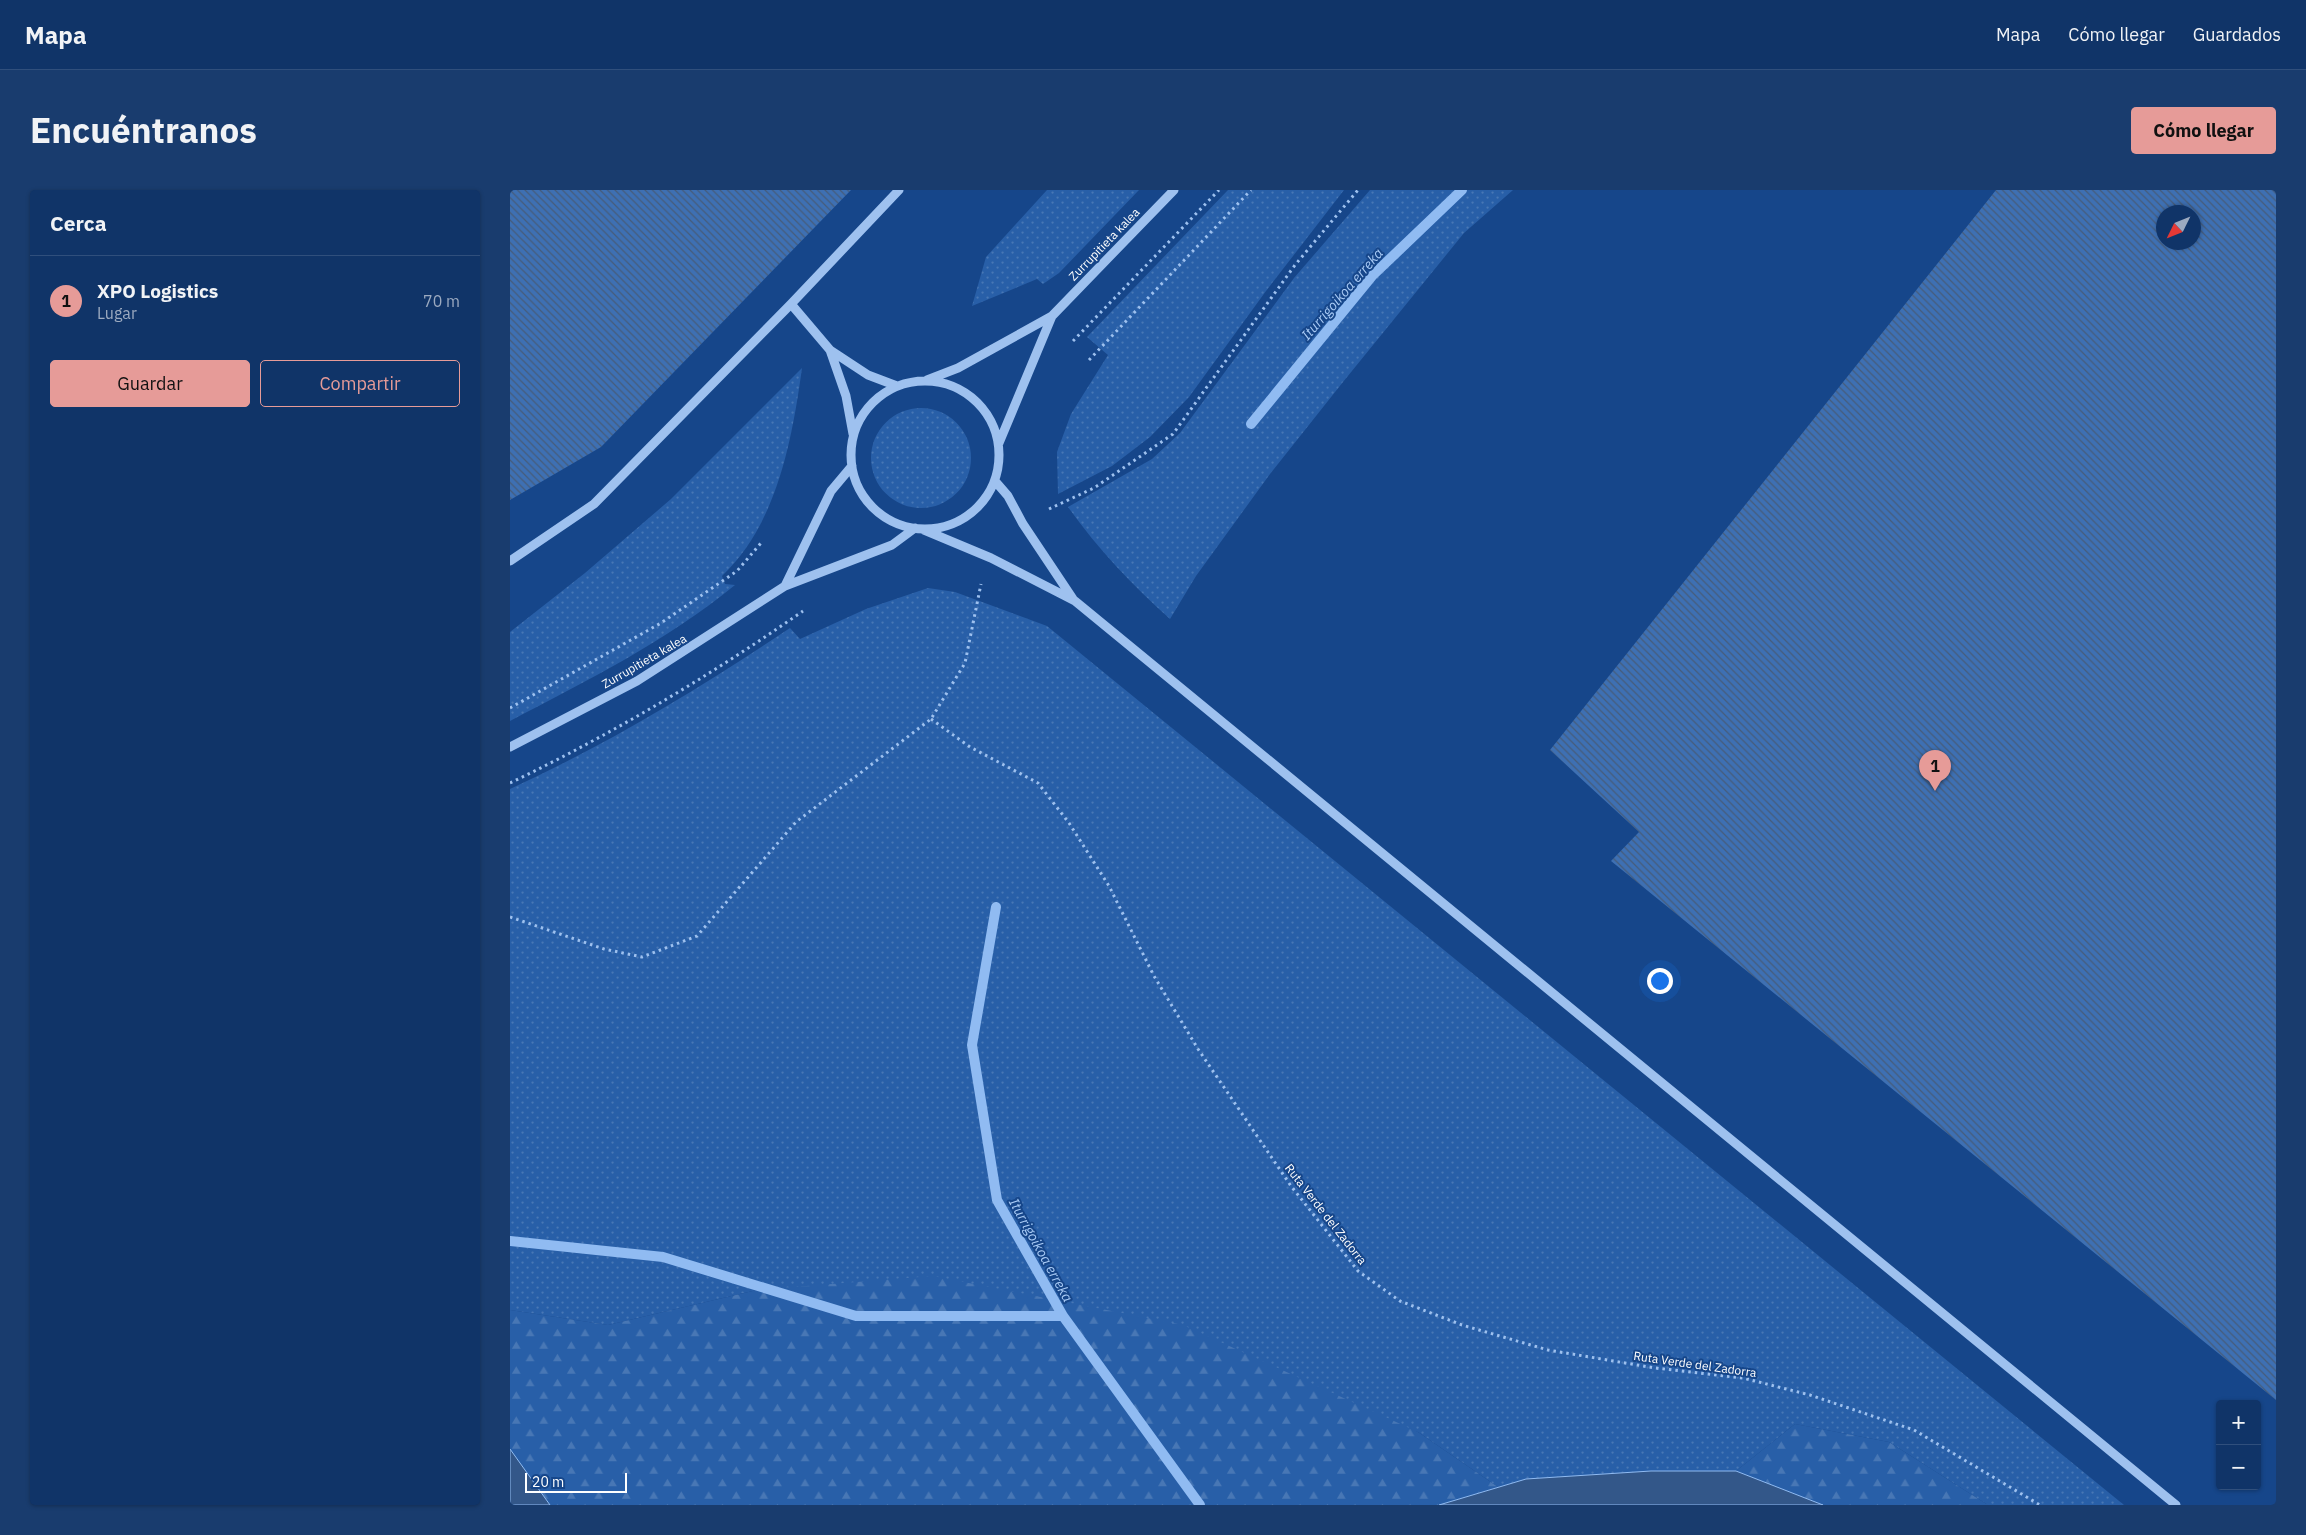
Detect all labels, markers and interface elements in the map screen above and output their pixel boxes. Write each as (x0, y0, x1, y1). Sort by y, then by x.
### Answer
text: Mapa (25, 19, 87, 51)
text: Mapa (1996, 23, 2040, 46)
text: Cómo llegar (2068, 23, 2165, 46)
text: Guardados (2193, 23, 2281, 46)
text: Encuéntranos (30, 107, 257, 153)
button: Cómo llegar (2131, 107, 2276, 154)
street label: Zurrupitieta kalea (1065, 204, 1143, 284)
north arrow (2156, 205, 2201, 250)
text: Cerca (50, 209, 107, 237)
water label: Iturrigoikoa erreka (1297, 244, 1387, 344)
text: XPO Logistics (97, 279, 218, 303)
text: 1 (61, 291, 71, 311)
text: 70 m (423, 291, 460, 311)
text: Lugar (97, 303, 137, 323)
button: Guardar (50, 360, 250, 407)
button: Compartir (260, 360, 460, 407)
street label: Zurrupitieta kalea (599, 630, 690, 691)
pin: 1 (1919, 750, 1951, 791)
your location (1647, 968, 1673, 994)
street label: Ruta Verde del Zadorra (1282, 1161, 1370, 1268)
water label: Iturrigoikoa erreka (1005, 1195, 1077, 1305)
street label: Ruta Verde del Zadorra (1633, 1348, 1758, 1380)
map controls (2216, 1400, 2261, 1490)
button: + (2216, 1400, 2261, 1445)
button: − (2216, 1445, 2261, 1490)
scale bar (525, 1470, 628, 1493)
text: 20 m (532, 1473, 564, 1491)

